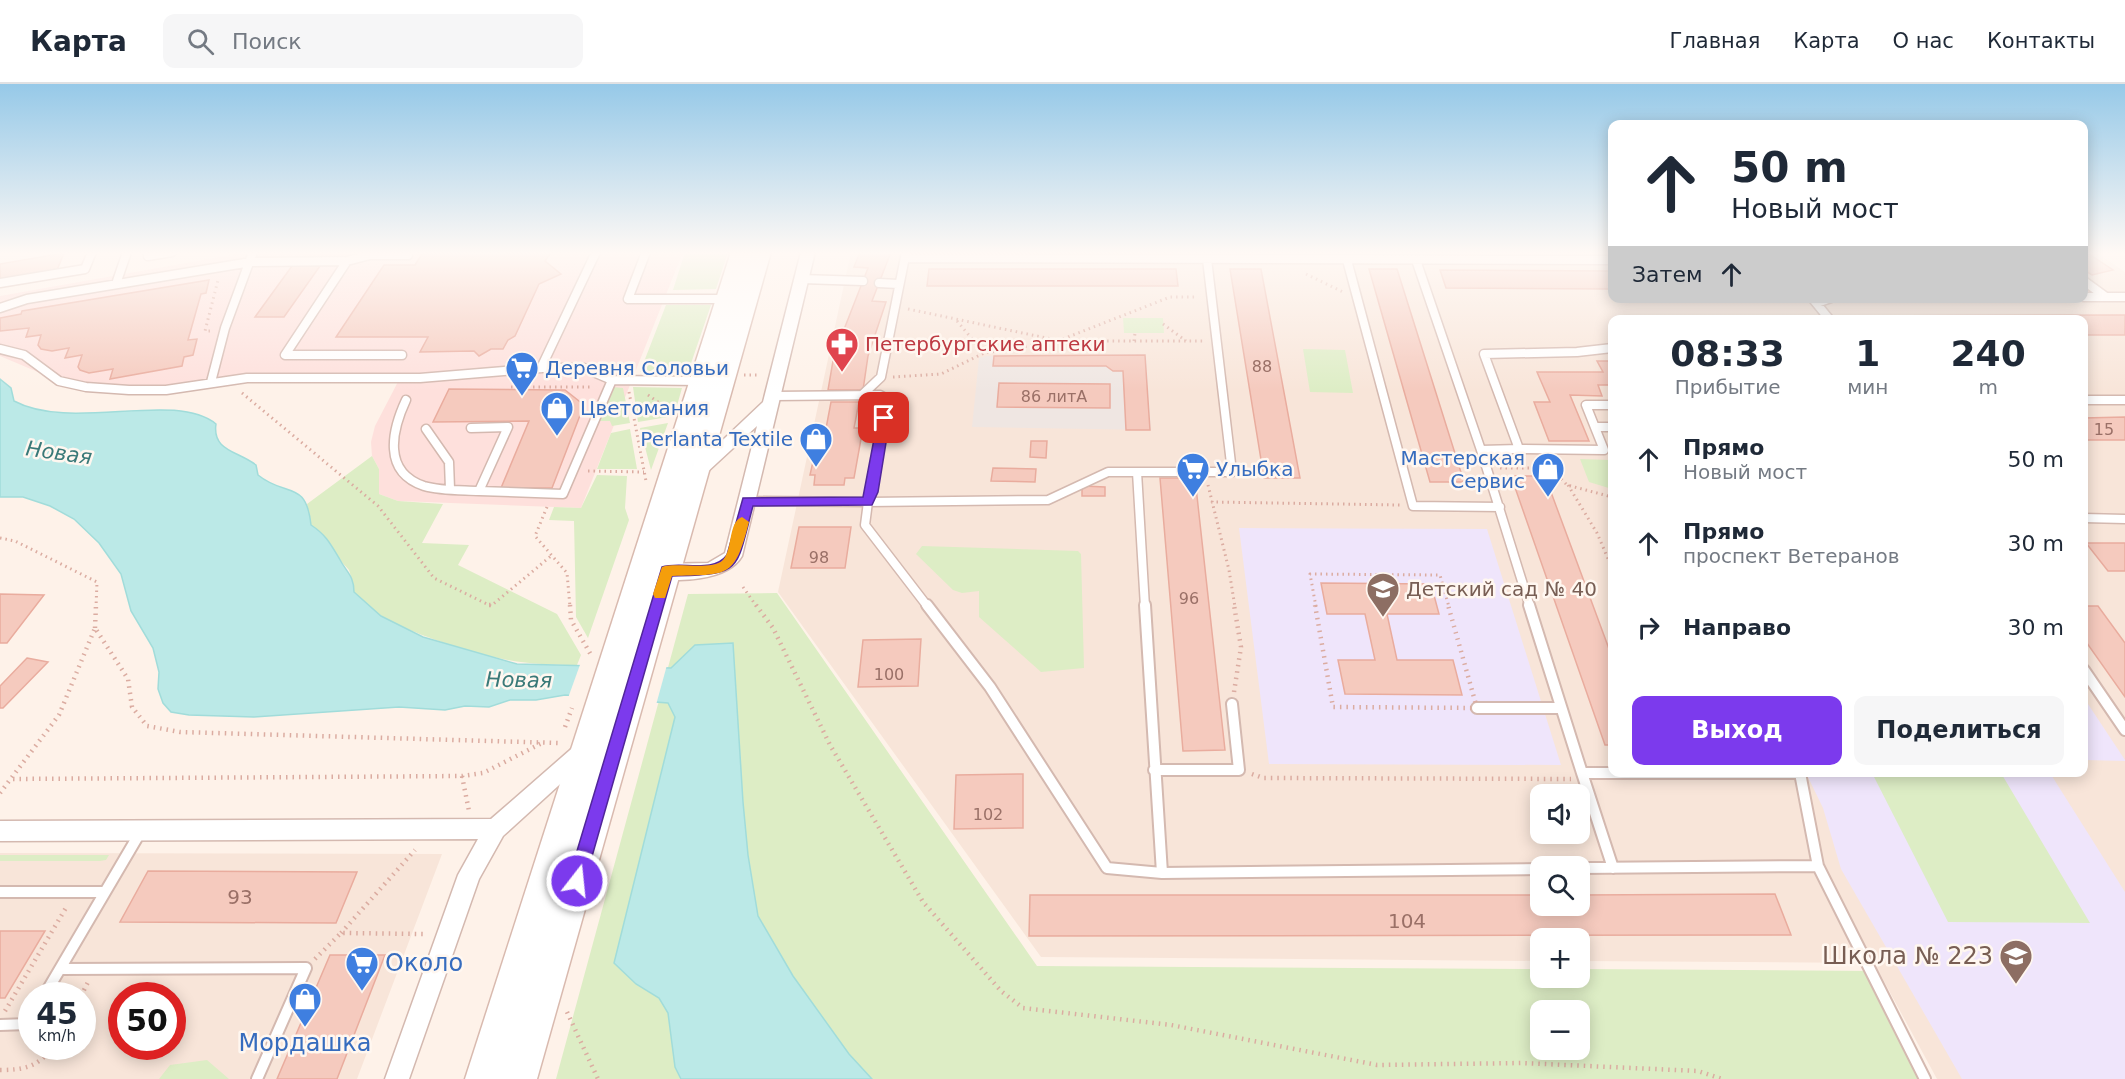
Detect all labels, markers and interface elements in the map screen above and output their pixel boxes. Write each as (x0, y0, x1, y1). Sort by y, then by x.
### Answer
search box (163, 14, 583, 68)
text: Карта (30, 25, 127, 58)
icon: search (184, 25, 217, 58)
text: Поиск (232, 29, 302, 54)
text: Главная (1670, 29, 1760, 53)
text: Карта (1793, 29, 1860, 53)
text: О нас (1893, 29, 1954, 53)
text: Контакты (1987, 29, 2095, 53)
text: 50 m (1731, 143, 1848, 192)
icon: ahead (1632, 144, 1710, 222)
text: Новый мост (1731, 193, 1899, 224)
icon: ahead (1715, 258, 1748, 291)
text: Затем (1632, 262, 1703, 287)
pharmacy icon: Петербургские аптеки (824, 326, 860, 373)
place label: Петербургские аптеки (865, 332, 1105, 356)
text: 08:33 (1670, 333, 1785, 374)
text: 1 (1855, 333, 1880, 374)
text: 240 (1951, 333, 2026, 374)
supermarket icon: Деревня Соловьи (504, 350, 540, 397)
place label: Деревня Соловьи (545, 356, 729, 380)
house number: 88 (1252, 357, 1272, 376)
text: Прибытие (1675, 375, 1780, 399)
text: мин (1847, 375, 1888, 399)
text: m (1978, 375, 1998, 399)
house number: 86 литА (1021, 387, 1087, 406)
shop icon: Цветомания (539, 390, 575, 437)
pin (858, 392, 909, 443)
place label: Цветомания (580, 396, 709, 420)
icon: arrive (867, 401, 900, 434)
house number: 15 (2094, 420, 2114, 439)
shop icon: Perlanta Textile (798, 421, 834, 468)
place label: Perlanta Textile (640, 427, 793, 451)
text: Прямо (1683, 435, 1764, 460)
water label: Новая (24, 436, 94, 470)
icon: ahead (1632, 443, 1665, 476)
place label: Мастерская Сервис (1400, 446, 1525, 493)
text: 50 m (2008, 447, 2064, 472)
supermarket icon: Улыбка (1175, 451, 1211, 498)
shop icon: Мастерская Сервис (1530, 451, 1566, 498)
place label: Улыбка (1216, 457, 1293, 481)
text: Новый мост (1683, 460, 1807, 484)
text: Прямо (1683, 519, 1764, 544)
icon: ahead (1632, 527, 1665, 560)
text: 30 m (2008, 531, 2064, 556)
text: проспект Ветеранов (1683, 544, 1900, 568)
house number: 98 (809, 548, 829, 567)
school or university icon: Детский сад № 40 (1365, 571, 1401, 618)
place label: Детский сад № 40 (1406, 577, 1597, 601)
house number: 96 (1179, 589, 1199, 608)
icon: right (1632, 611, 1665, 644)
text: Направо (1683, 615, 1791, 640)
text: 30 m (2008, 615, 2064, 640)
house number: 100 (874, 665, 904, 684)
water label: Новая (486, 667, 552, 693)
button: Выход (1632, 696, 1842, 765)
button: Поделиться (1854, 696, 2064, 765)
map controls (1530, 784, 1590, 1060)
button: sound (1530, 784, 1590, 844)
house number: 102 (973, 805, 1003, 824)
position arrow (545, 849, 609, 913)
button: search (1530, 856, 1590, 916)
house number: 93 (227, 885, 253, 909)
house number: 104 (1388, 909, 1426, 933)
button: + (1530, 928, 1590, 988)
school or university icon: Школа № 223 (1998, 938, 2034, 985)
place label: Школа № 223 (1822, 942, 1993, 970)
supermarket icon: Около (344, 945, 380, 992)
place label: Около (385, 949, 463, 977)
shop icon: Мордашка (287, 981, 323, 1028)
speed limit sign: 50 (108, 982, 186, 1060)
text: 45 (36, 996, 78, 1031)
button: − (1530, 1000, 1590, 1060)
text: km/h (38, 1027, 76, 1045)
place label: Мордашка (238, 1029, 372, 1057)

